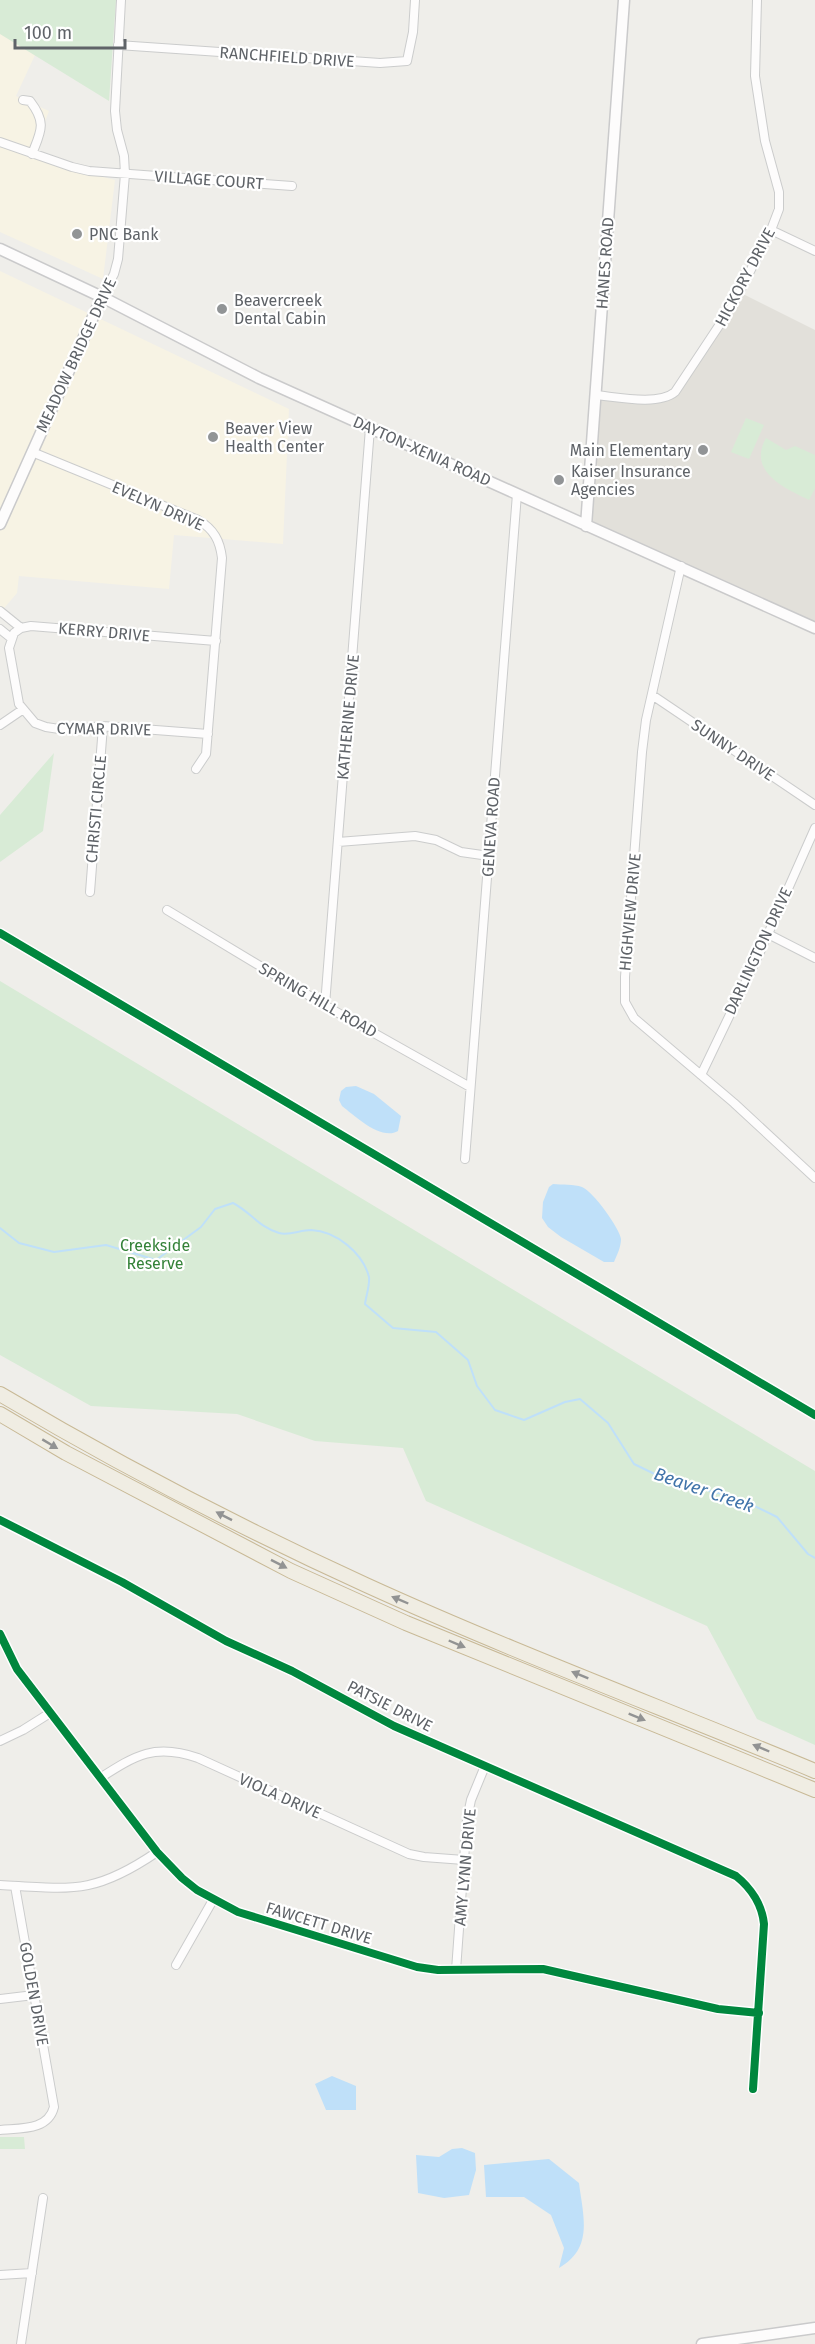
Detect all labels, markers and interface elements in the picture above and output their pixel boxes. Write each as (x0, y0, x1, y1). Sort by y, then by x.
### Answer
scale bar (15, 12, 124, 50)
text: 100 m (24, 22, 72, 44)
street label: RANCHFIELD DRIVE (219, 43, 355, 71)
street label: VILLAGE COURT (154, 167, 265, 193)
street label: HANES ROAD (592, 216, 618, 310)
street label: HICKORY DRIVE (711, 224, 779, 330)
place label: PNC Bank (89, 225, 159, 244)
marker: PNC Bank (70, 227, 84, 241)
street label: MEADOW BRIDGE DRIVE (32, 275, 120, 435)
place label: Beavercreek Dental Cabin (234, 291, 326, 328)
marker: Beavercreek Dental Cabin (215, 302, 229, 316)
street label: DAYTON-XENIA ROAD (350, 412, 494, 490)
place label: Beaver View Health Center (225, 419, 325, 456)
marker: Beaver View Health Center (206, 430, 220, 444)
place label: Main Elementary (570, 441, 691, 460)
marker: Main Elementary (696, 443, 710, 457)
place label: Kaiser Insurance Agencies (571, 462, 691, 499)
marker: Kaiser Insurance Agencies (552, 473, 566, 487)
street label: EVELYN DRIVE (109, 477, 207, 535)
street label: KERRY DRIVE (57, 619, 151, 645)
street label: KATHERINE DRIVE (333, 654, 363, 780)
street label: SUNNY DRIVE (688, 715, 778, 785)
street label: CYMAR DRIVE (56, 719, 152, 739)
street label: CHRISTI CIRCLE (82, 754, 110, 864)
street label: GENEVA ROAD (478, 776, 504, 878)
street label: HIGHVIEW DRIVE (615, 852, 645, 972)
street label: DARLINGTON DRIVE (720, 884, 796, 1018)
street label: SPRING HILL ROAD (255, 958, 381, 1042)
park label: Creekside Reserve (120, 1236, 190, 1273)
one-way arrow (42, 1439, 58, 1450)
water label: Beaver Creek (651, 1463, 757, 1517)
one-way arrow (215, 1512, 233, 1522)
one-way arrow (270, 1559, 287, 1569)
one-way arrow (391, 1595, 409, 1605)
one-way arrow (448, 1639, 466, 1649)
one-way arrow (571, 1670, 589, 1680)
street label: PATSIE DRIVE (344, 1676, 436, 1736)
one-way arrow (629, 1712, 647, 1722)
one-way arrow (752, 1743, 770, 1752)
street label: VIOLA DRIVE (236, 1769, 324, 1823)
street label: AMY LYNN DRIVE (450, 1807, 480, 1927)
street label: FAWCETT DRIVE (264, 1898, 374, 1948)
street label: GOLDEN DRIVE (15, 1940, 53, 2048)

